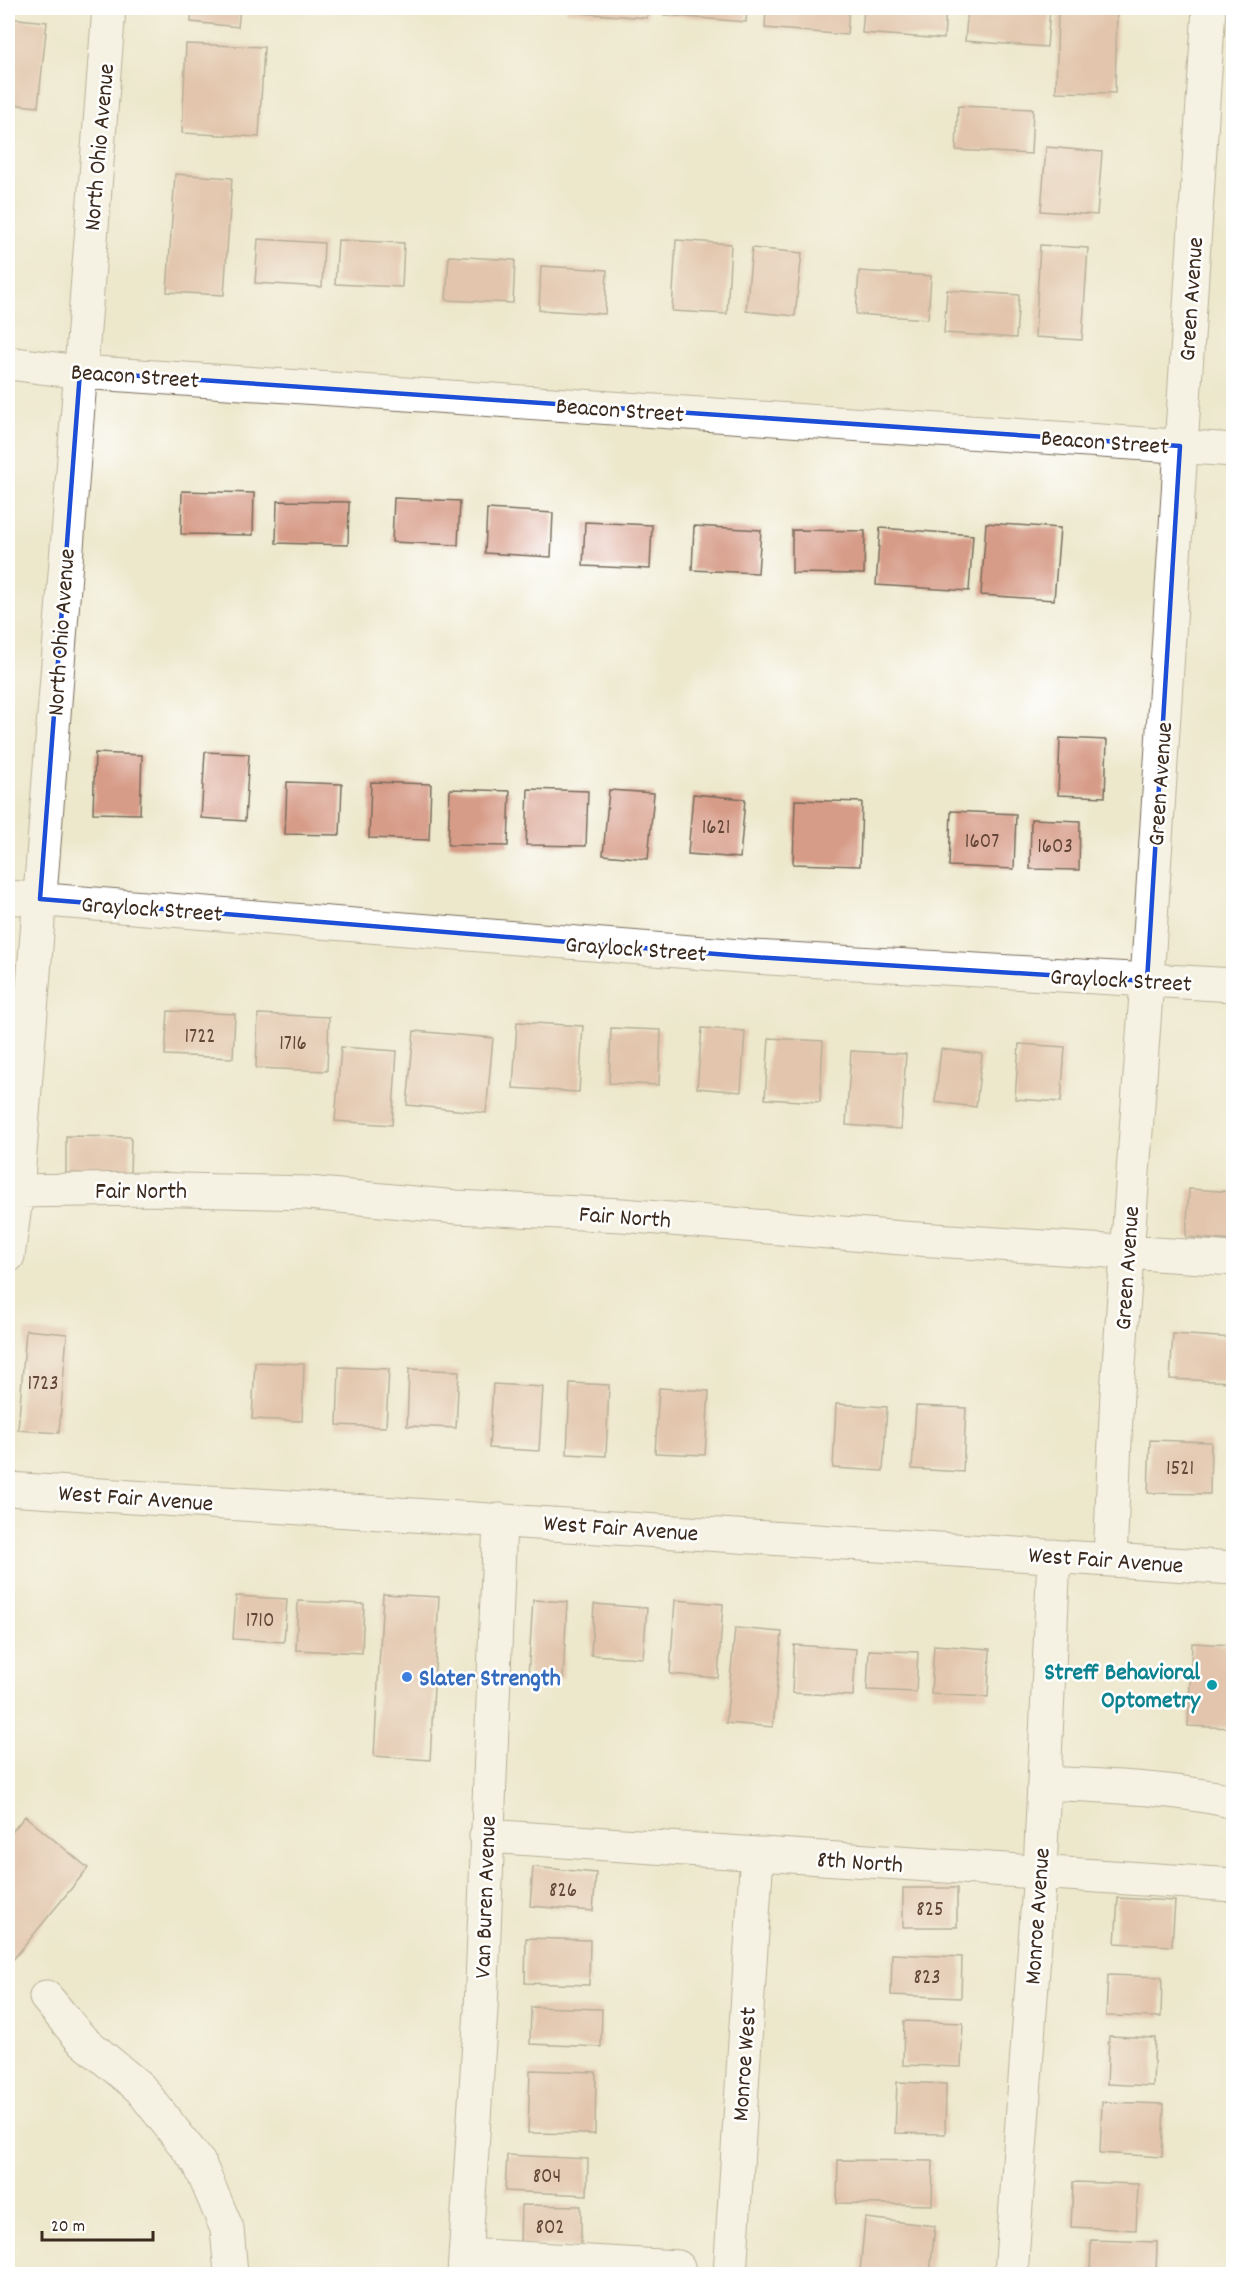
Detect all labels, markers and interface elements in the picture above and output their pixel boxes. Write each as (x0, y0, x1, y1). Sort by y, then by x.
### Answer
street label: North Ohio Avenue (77, 62, 125, 232)
street label: Green Avenue (1172, 236, 1214, 362)
street label: Beacon Street (70, 357, 200, 399)
street label: Beacon Street (555, 391, 685, 433)
street label: Beacon Street (1040, 423, 1170, 465)
street label: North Ohio Avenue (40, 547, 86, 717)
street label: Green Avenue (1141, 721, 1183, 847)
house number: 1621 (702, 814, 730, 844)
house number: 1607 (965, 828, 999, 858)
house number: 1603 (1037, 833, 1073, 863)
street label: Graylock Street (80, 889, 224, 933)
street label: Graylock Street (564, 929, 708, 973)
street label: Graylock Street (1049, 961, 1193, 1003)
house number: 1722 (185, 1023, 216, 1053)
house number: 1716 (279, 1030, 307, 1060)
street label: Fair North (95, 1176, 187, 1210)
street label: Fair North (578, 1199, 672, 1239)
street label: Green Avenue (1108, 1205, 1150, 1331)
house number: 1723 (27, 1370, 59, 1400)
house number: 1521 (1166, 1455, 1194, 1485)
street label: West Fair Avenue (57, 1478, 214, 1522)
street label: West Fair Avenue (542, 1508, 699, 1552)
street label: West Fair Avenue (1027, 1540, 1184, 1584)
house number: 1710 (246, 1607, 274, 1637)
place label: Streff Behavioral Optometry (1044, 1657, 1201, 1719)
place label: Slater Strength (419, 1663, 561, 1697)
marker: Slater Strength (400, 1670, 414, 1684)
marker: Streff Behavioral Optometry (1205, 1678, 1219, 1692)
street label: Van Buren Avenue (467, 1815, 507, 1979)
street label: 8th North (816, 1844, 904, 1884)
street label: Monroe Avenue (1017, 1847, 1061, 1986)
house number: 826 (549, 1877, 577, 1907)
house number: 825 (916, 1896, 944, 1926)
house number: 823 (914, 1964, 940, 1994)
street label: Monroe West (725, 2006, 767, 2123)
house number: 804 (533, 2163, 561, 2193)
scale bar (42, 2204, 153, 2242)
house number: 802 (535, 2214, 565, 2244)
text: 20 m (51, 2215, 85, 2240)

